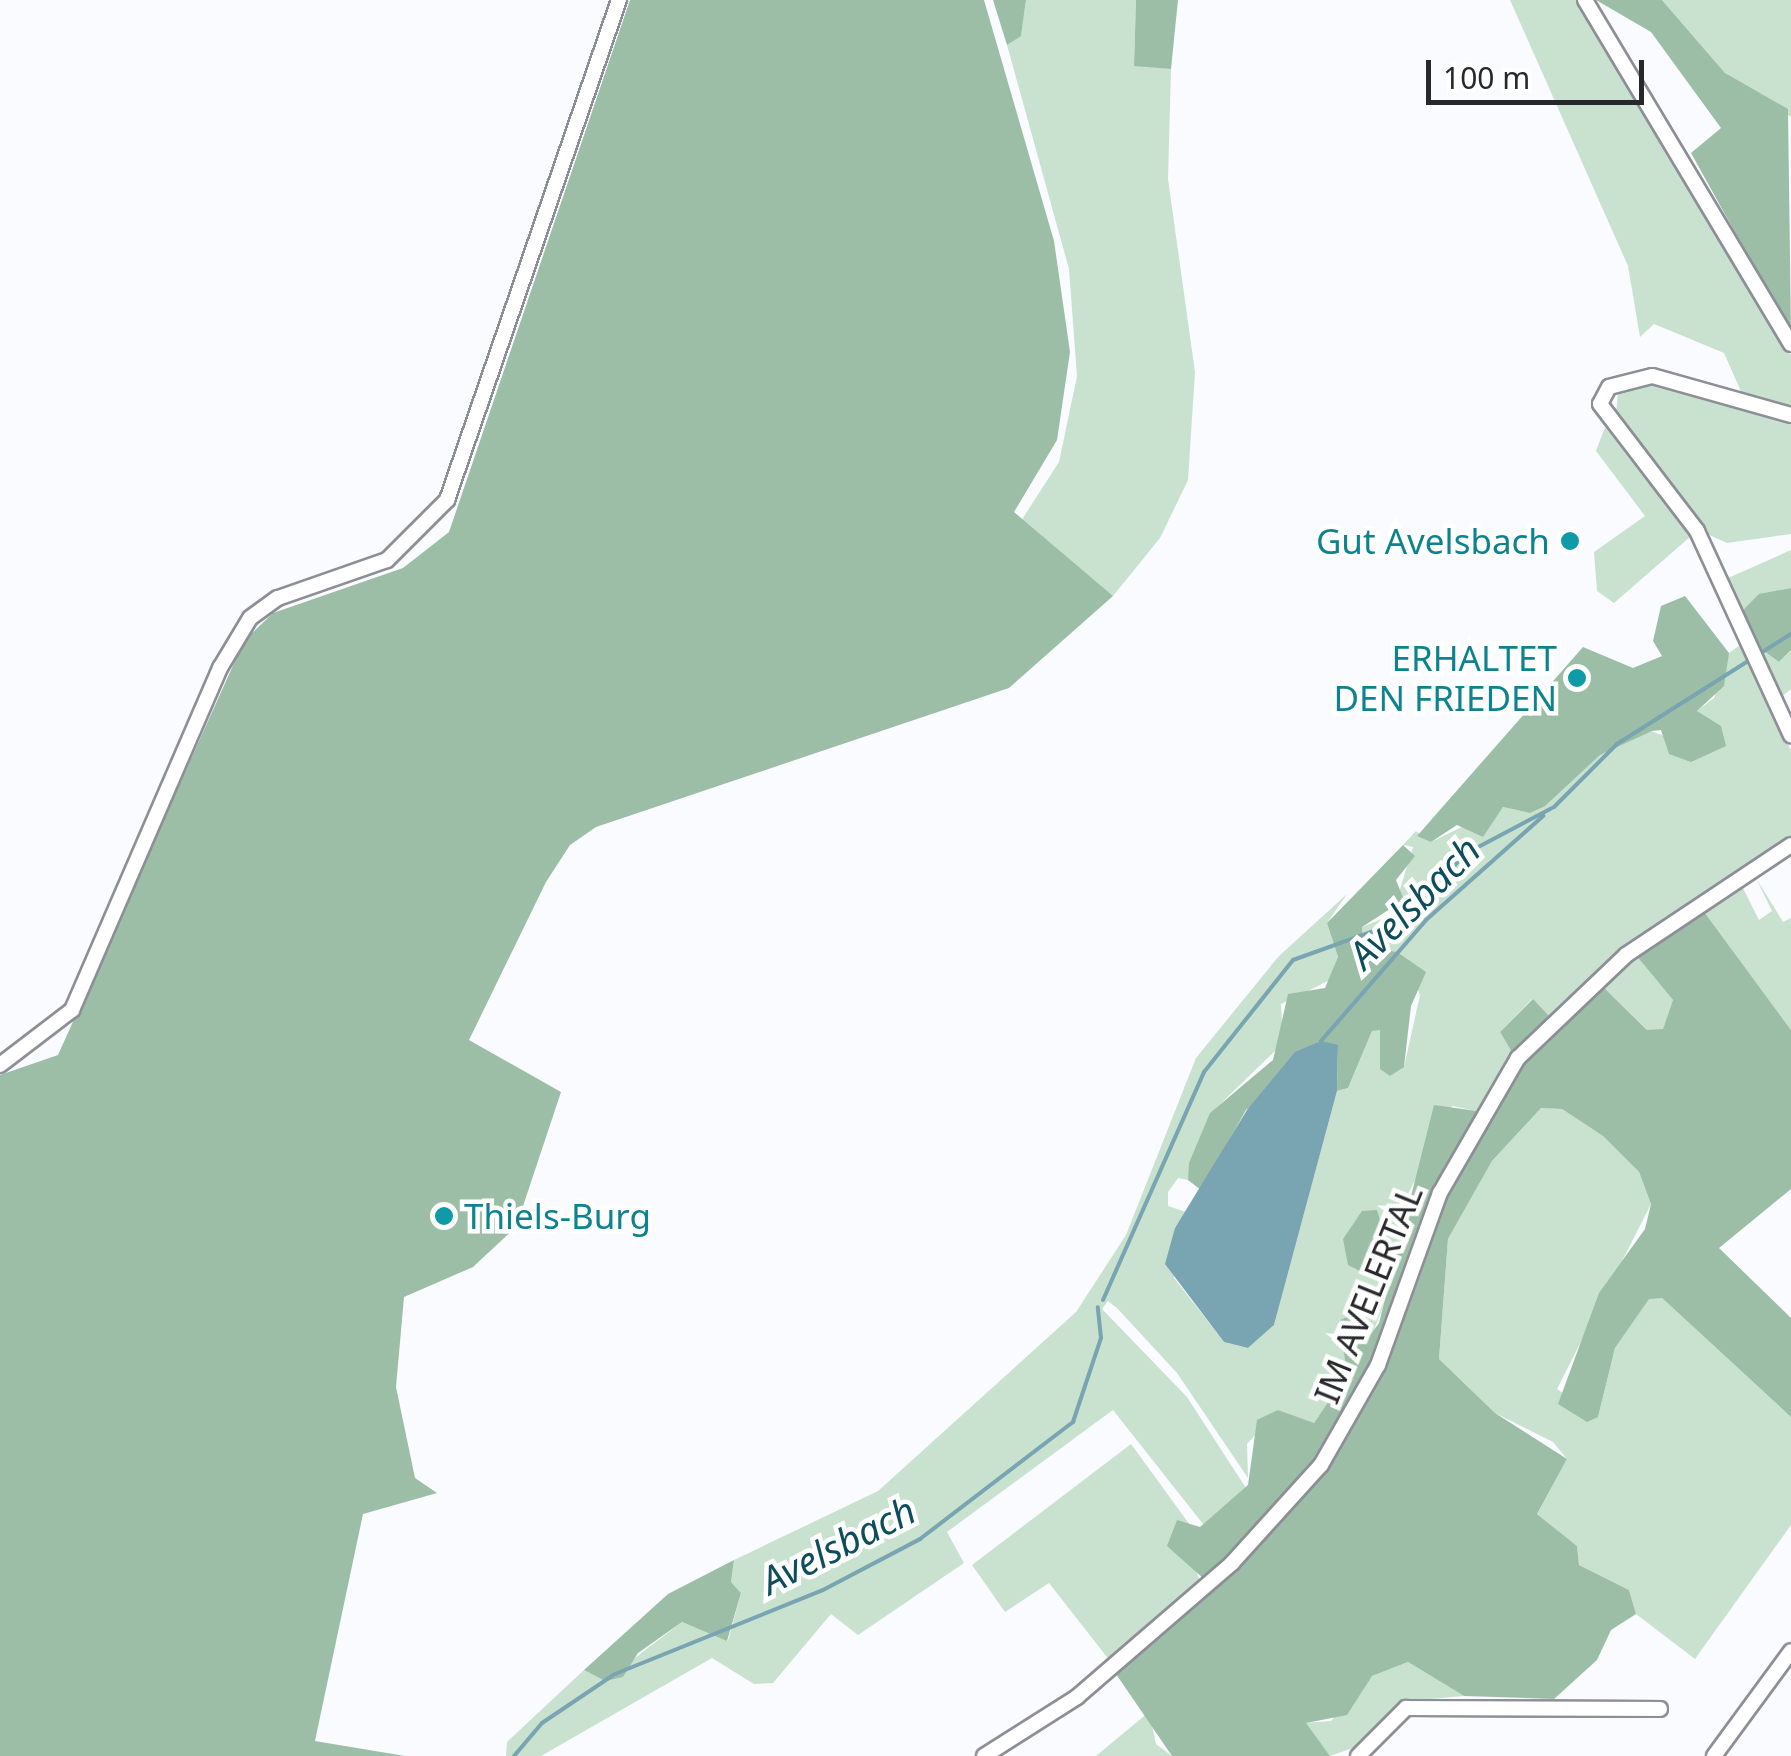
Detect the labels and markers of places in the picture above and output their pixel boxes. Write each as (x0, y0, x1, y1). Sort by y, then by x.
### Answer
place label: Gut Avelsbach (1316, 520, 1550, 562)
marker: Gut Avelsbach (1559, 530, 1581, 552)
place label: ERHALTET DEN FRIEDEN (1333, 637, 1557, 719)
marker: ERHALTET DEN FRIEDEN (1566, 667, 1588, 689)
place label: Thiels-Burg (464, 1195, 651, 1237)
marker: Thiels-Burg (433, 1205, 455, 1227)

